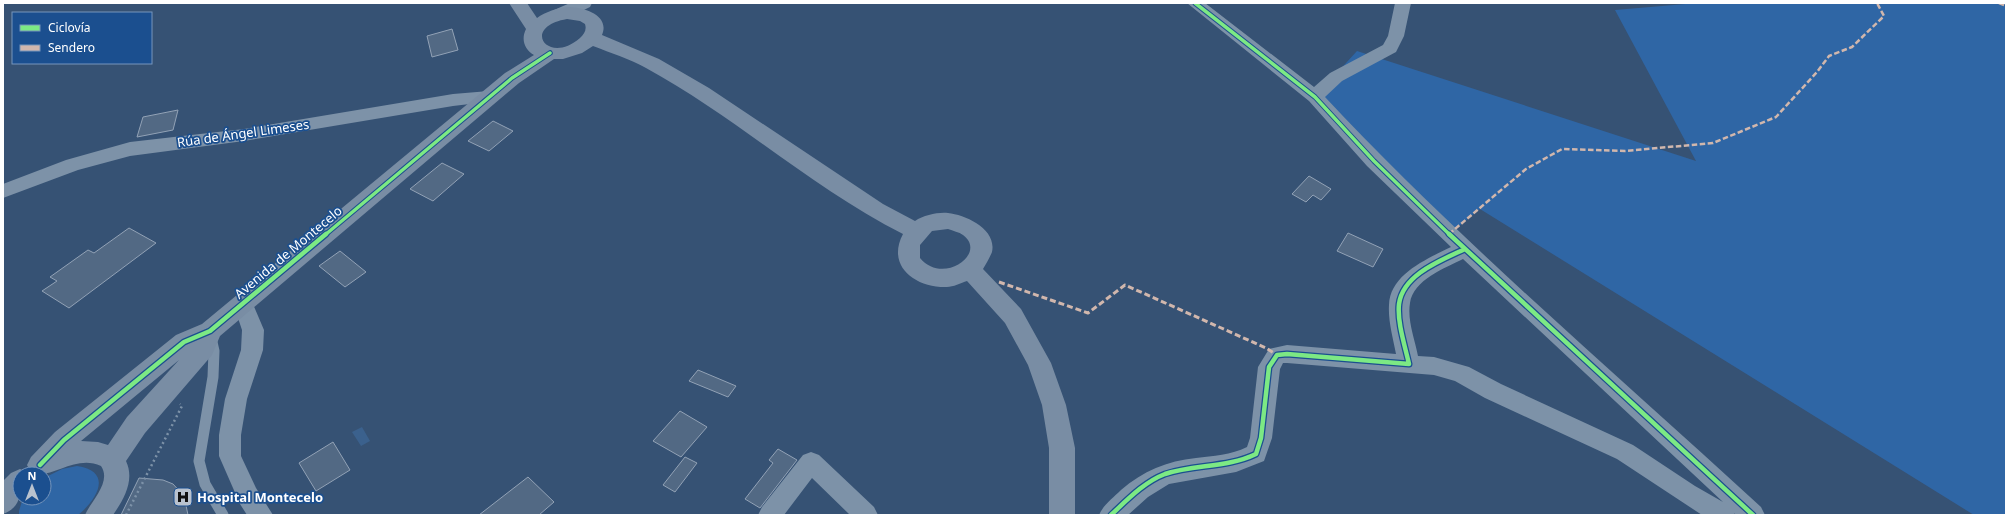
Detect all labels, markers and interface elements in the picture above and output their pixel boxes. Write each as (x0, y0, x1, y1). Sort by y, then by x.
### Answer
legend (12, 12, 152, 64)
text: Ciclovía (48, 19, 90, 36)
text: Sendero (48, 39, 95, 56)
street label: Rúa de Ángel Limeses (176, 115, 310, 151)
street label: Avenida de Montecelo (230, 201, 346, 302)
north arrow (12, 466, 52, 506)
text: N (28, 468, 36, 483)
hospital icon: Hospital Montecelo (172, 486, 194, 508)
place label: Hospital Montecelo (197, 488, 323, 506)

